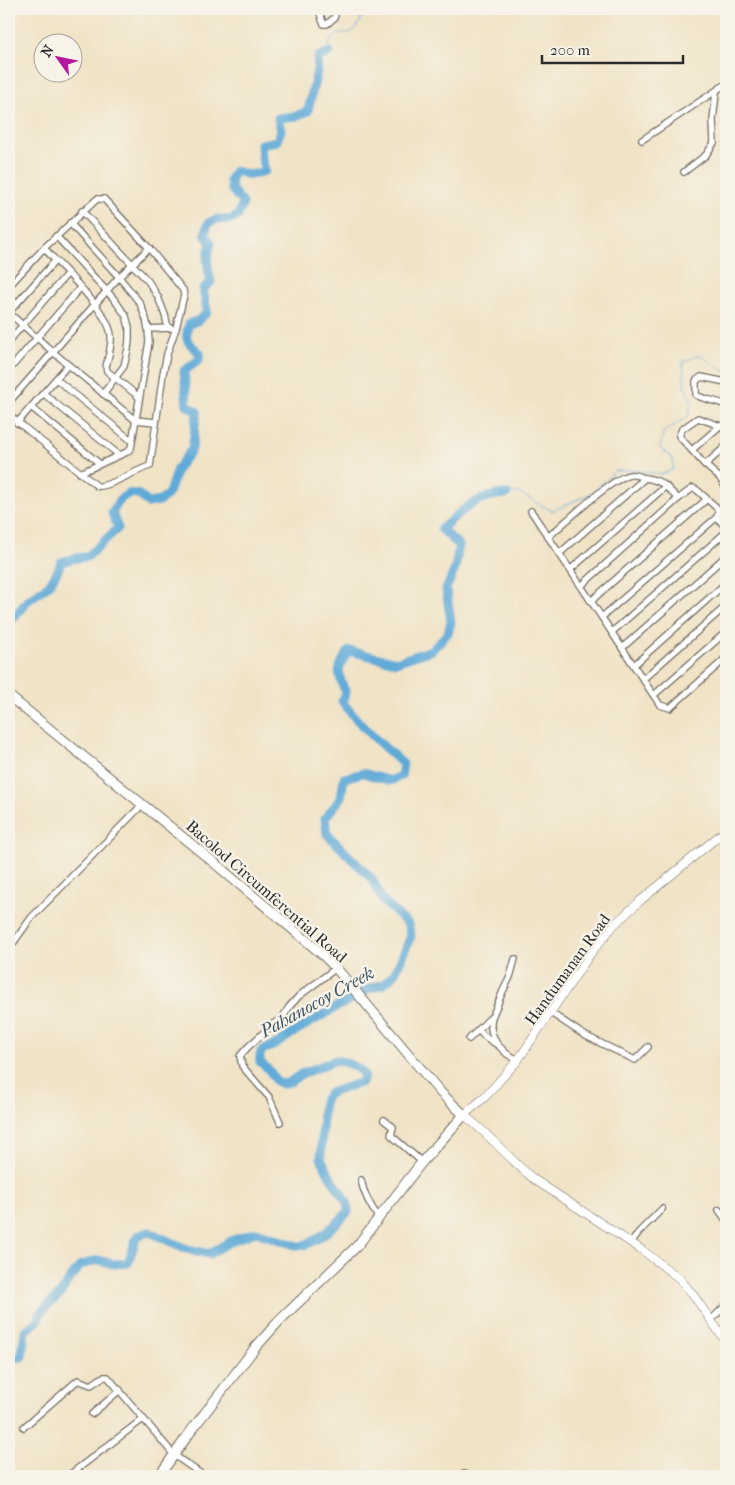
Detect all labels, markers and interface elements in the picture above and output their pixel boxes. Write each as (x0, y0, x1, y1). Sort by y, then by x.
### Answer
north arrow (32, 32, 82, 82)
scale bar (542, 32, 684, 64)
text: 200 m (550, 41, 590, 59)
text: N (37, 42, 58, 60)
street label: Bacolod Circumferential Road (182, 816, 351, 967)
street label: Handumanan Road (521, 910, 614, 1029)
water label: Pahanocoy Creek (256, 962, 378, 1043)

